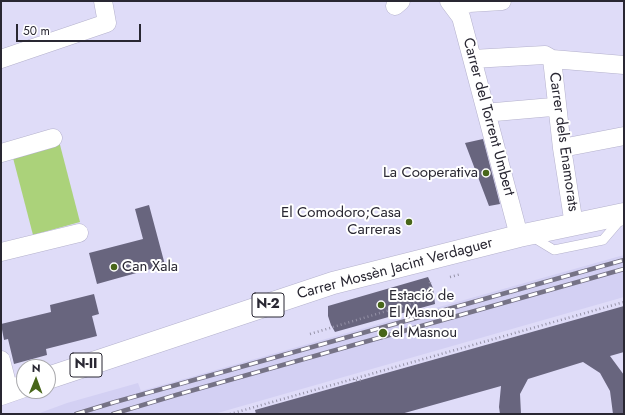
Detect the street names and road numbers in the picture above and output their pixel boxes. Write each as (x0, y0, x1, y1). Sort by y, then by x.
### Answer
street label: Carrer del Torrent Umbert (458, 36, 518, 198)
street label: Carrer dels Enamorats (544, 71, 582, 213)
street label: Carrer Mossèn Jacint Verdaguer (295, 234, 495, 304)
road number: N-2 (252, 293, 284, 317)
road number: N-II (70, 353, 102, 377)

